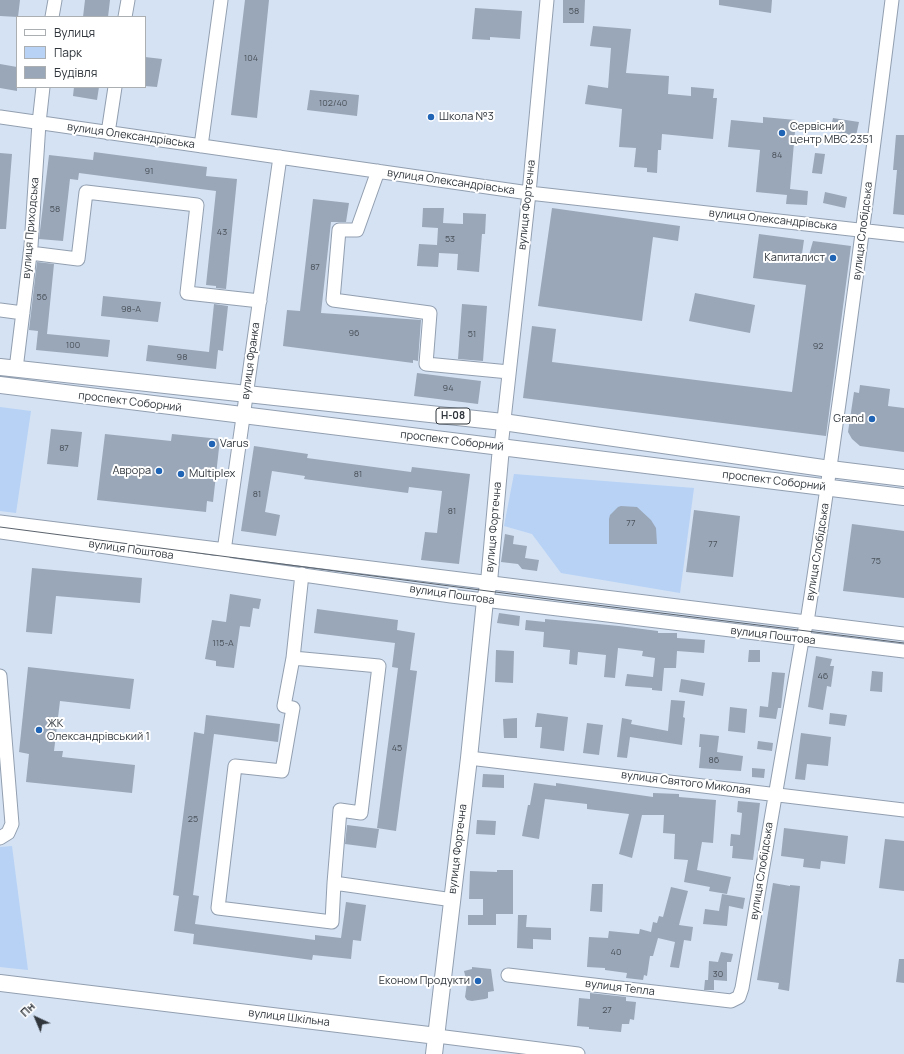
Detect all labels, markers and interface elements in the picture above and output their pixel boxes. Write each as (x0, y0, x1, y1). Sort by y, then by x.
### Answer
house number: 58 (569, 6, 579, 16)
legend (16, 16, 146, 88)
text: Вулиця (54, 24, 95, 41)
text: Парк (54, 44, 82, 61)
house number: 104 (244, 53, 258, 63)
text: Будівля (54, 64, 97, 81)
house number: 102/40 (319, 98, 347, 108)
place label: Школа №3 (439, 110, 494, 124)
marker: Школа №3 (426, 112, 436, 122)
street label: вулиця Олександрівська (66, 120, 196, 152)
place label: Сервісний центр МВС 2351 (790, 120, 873, 146)
marker: Сервісний центр МВС 2351 (777, 128, 787, 138)
house number: 84 (772, 150, 782, 160)
street label: вулиця Фортечна (516, 159, 538, 251)
house number: 91 (144, 166, 154, 176)
street label: вулиця Олександрівська (386, 166, 516, 198)
street label: вулиця Приходська (20, 177, 42, 279)
street label: вулиця Слобідська (850, 181, 876, 281)
house number: 58 (50, 204, 60, 214)
street label: вулиця Олександрівська (708, 207, 838, 233)
house number: 43 (217, 227, 227, 237)
house number: 53 (445, 234, 455, 244)
place label: Капиталист (764, 251, 825, 265)
marker: Капиталист (828, 253, 838, 263)
house number: 87 (310, 262, 320, 272)
house number: 56 (37, 292, 47, 302)
house number: 98-А (121, 304, 141, 314)
street label: вулиця Франка (239, 322, 263, 400)
house number: 96 (348, 328, 360, 338)
house number: 51 (468, 329, 476, 339)
house number: 100 (66, 340, 80, 350)
house number: 92 (813, 341, 823, 351)
house number: 98 (177, 352, 187, 362)
house number: 94 (443, 383, 453, 393)
street label: проспект Соборний (78, 389, 182, 415)
road number: Н-08 (436, 408, 470, 424)
place label: Grand (833, 412, 864, 426)
marker: Grand (867, 414, 877, 424)
street label: проспект Соборний (400, 428, 504, 454)
place label: Varus (220, 437, 249, 451)
marker: Varus (207, 439, 217, 449)
house number: 87 (59, 443, 69, 453)
place label: Аврора (113, 464, 151, 478)
marker: Аврора (154, 466, 164, 476)
place label: Multiplex (189, 467, 235, 481)
street label: проспект Соборний (722, 468, 826, 494)
marker: Multiplex (176, 469, 186, 479)
house number: 81 (354, 469, 362, 479)
street label: вулиця Фортечна (483, 481, 505, 573)
house number: 81 (253, 489, 261, 499)
street label: вулиця Слобідська (804, 502, 832, 602)
house number: 81 (448, 506, 456, 516)
house number: 77 (626, 518, 636, 528)
street label: вулиця Поштова (88, 538, 174, 562)
house number: 77 (708, 539, 718, 549)
house number: 75 (871, 556, 881, 566)
street label: вулиця Поштова (409, 583, 495, 607)
street label: вулиця Поштова (730, 624, 816, 648)
house number: 115-А (212, 638, 234, 648)
house number: 46 (818, 671, 828, 681)
place label: ЖК Олександрівський 1 (47, 717, 150, 743)
marker: ЖК Олександрівський 1 (34, 725, 44, 735)
house number: 45 (392, 743, 402, 753)
house number: 86 (709, 755, 719, 765)
street label: вулиця Святого Миколая (620, 768, 752, 798)
street label: вулиця Фортечна (446, 803, 470, 895)
house number: 25 (188, 814, 198, 824)
street label: вулиця Слобідська (748, 821, 776, 921)
house number: 40 (611, 947, 621, 957)
house number: 30 (713, 969, 723, 979)
place label: Економ Продукти (379, 974, 470, 988)
marker: Економ Продукти (473, 976, 483, 986)
street label: вулиця Тепла (584, 977, 656, 999)
north arrow (16, 998, 56, 1038)
text: Пн (17, 998, 38, 1020)
house number: 27 (602, 1005, 612, 1015)
street label: вулиця Шкільна (248, 1006, 330, 1030)

